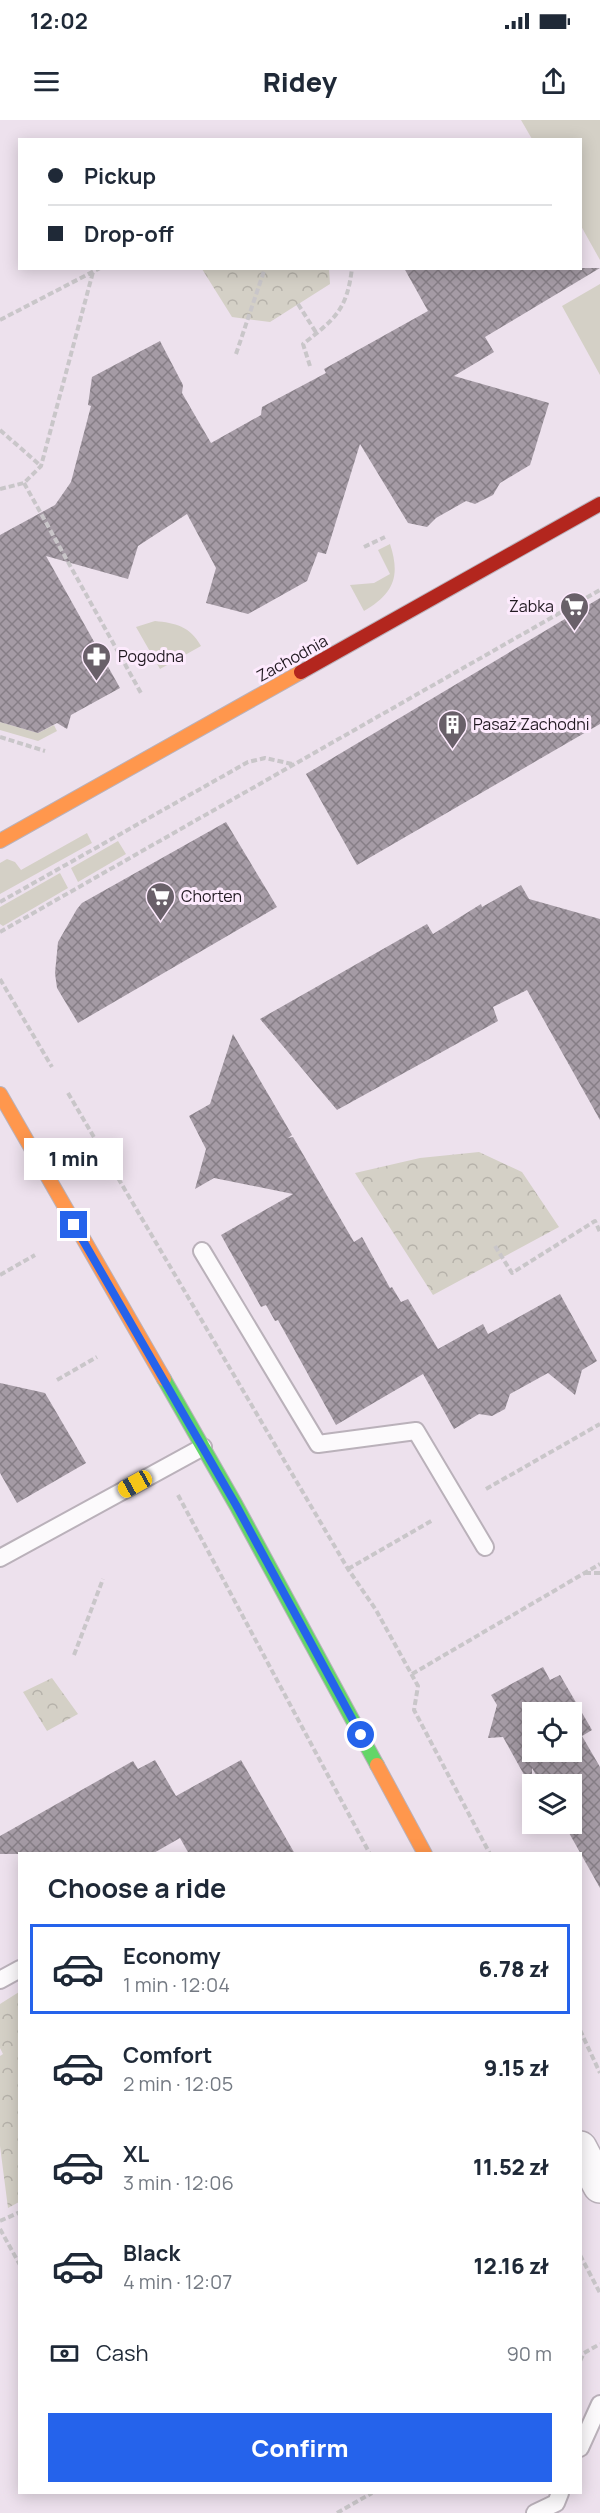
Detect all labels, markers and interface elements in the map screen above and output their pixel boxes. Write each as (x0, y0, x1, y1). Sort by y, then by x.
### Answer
text: 12:02 (30, 6, 88, 36)
text: Ridey (263, 63, 337, 100)
icon: menu (30, 65, 63, 98)
icon: share (537, 65, 570, 98)
text: Pickup (84, 161, 156, 191)
text: Drop-off (84, 219, 174, 249)
supermarket icon: Żabka (559, 590, 591, 632)
place label: Żabka (509, 595, 554, 617)
street label: Zachodnia (252, 629, 332, 687)
pharmacy icon: Pogodna (81, 640, 113, 682)
place label: Pogodna (118, 645, 184, 667)
building icon: Pasaż Zachodni (436, 708, 468, 750)
place label: Pasaż Zachodni (473, 713, 589, 735)
supermarket icon: Chorten (144, 880, 176, 922)
place label: Chorten (181, 885, 242, 907)
callout: 1 min (25, 1138, 124, 1180)
text: 1 min (48, 1145, 99, 1172)
route end (60, 1211, 87, 1238)
car (115, 1467, 155, 1501)
map controls (522, 1702, 582, 1834)
button: locate (522, 1702, 582, 1762)
route start (347, 1721, 374, 1748)
button: layers (522, 1774, 582, 1834)
text: Choose a ride (48, 1869, 226, 1906)
text: Economy (123, 1941, 221, 1971)
icon: car (51, 1942, 105, 1996)
text: 6.78 zł (478, 1954, 549, 1984)
text: 1 min · 12:04 (123, 1971, 230, 1998)
text: Comfort (123, 2040, 212, 2070)
icon: car (51, 2041, 105, 2095)
text: 9.15 zł (484, 2053, 549, 2083)
text: 2 min · 12:05 (123, 2070, 233, 2097)
text: XL (123, 2139, 149, 2169)
icon: car (51, 2140, 105, 2194)
text: 11.52 zł (473, 2152, 549, 2182)
text: 3 min · 12:06 (123, 2169, 234, 2196)
text: Black (123, 2238, 180, 2268)
icon: car (51, 2239, 105, 2293)
text: 12.16 zł (473, 2251, 549, 2281)
text: 4 min · 12:07 (123, 2268, 232, 2295)
icon: cash (48, 2337, 81, 2370)
text: Cash (96, 2338, 149, 2368)
text: 90 m (506, 2340, 552, 2367)
button: Confirm (48, 2413, 552, 2482)

